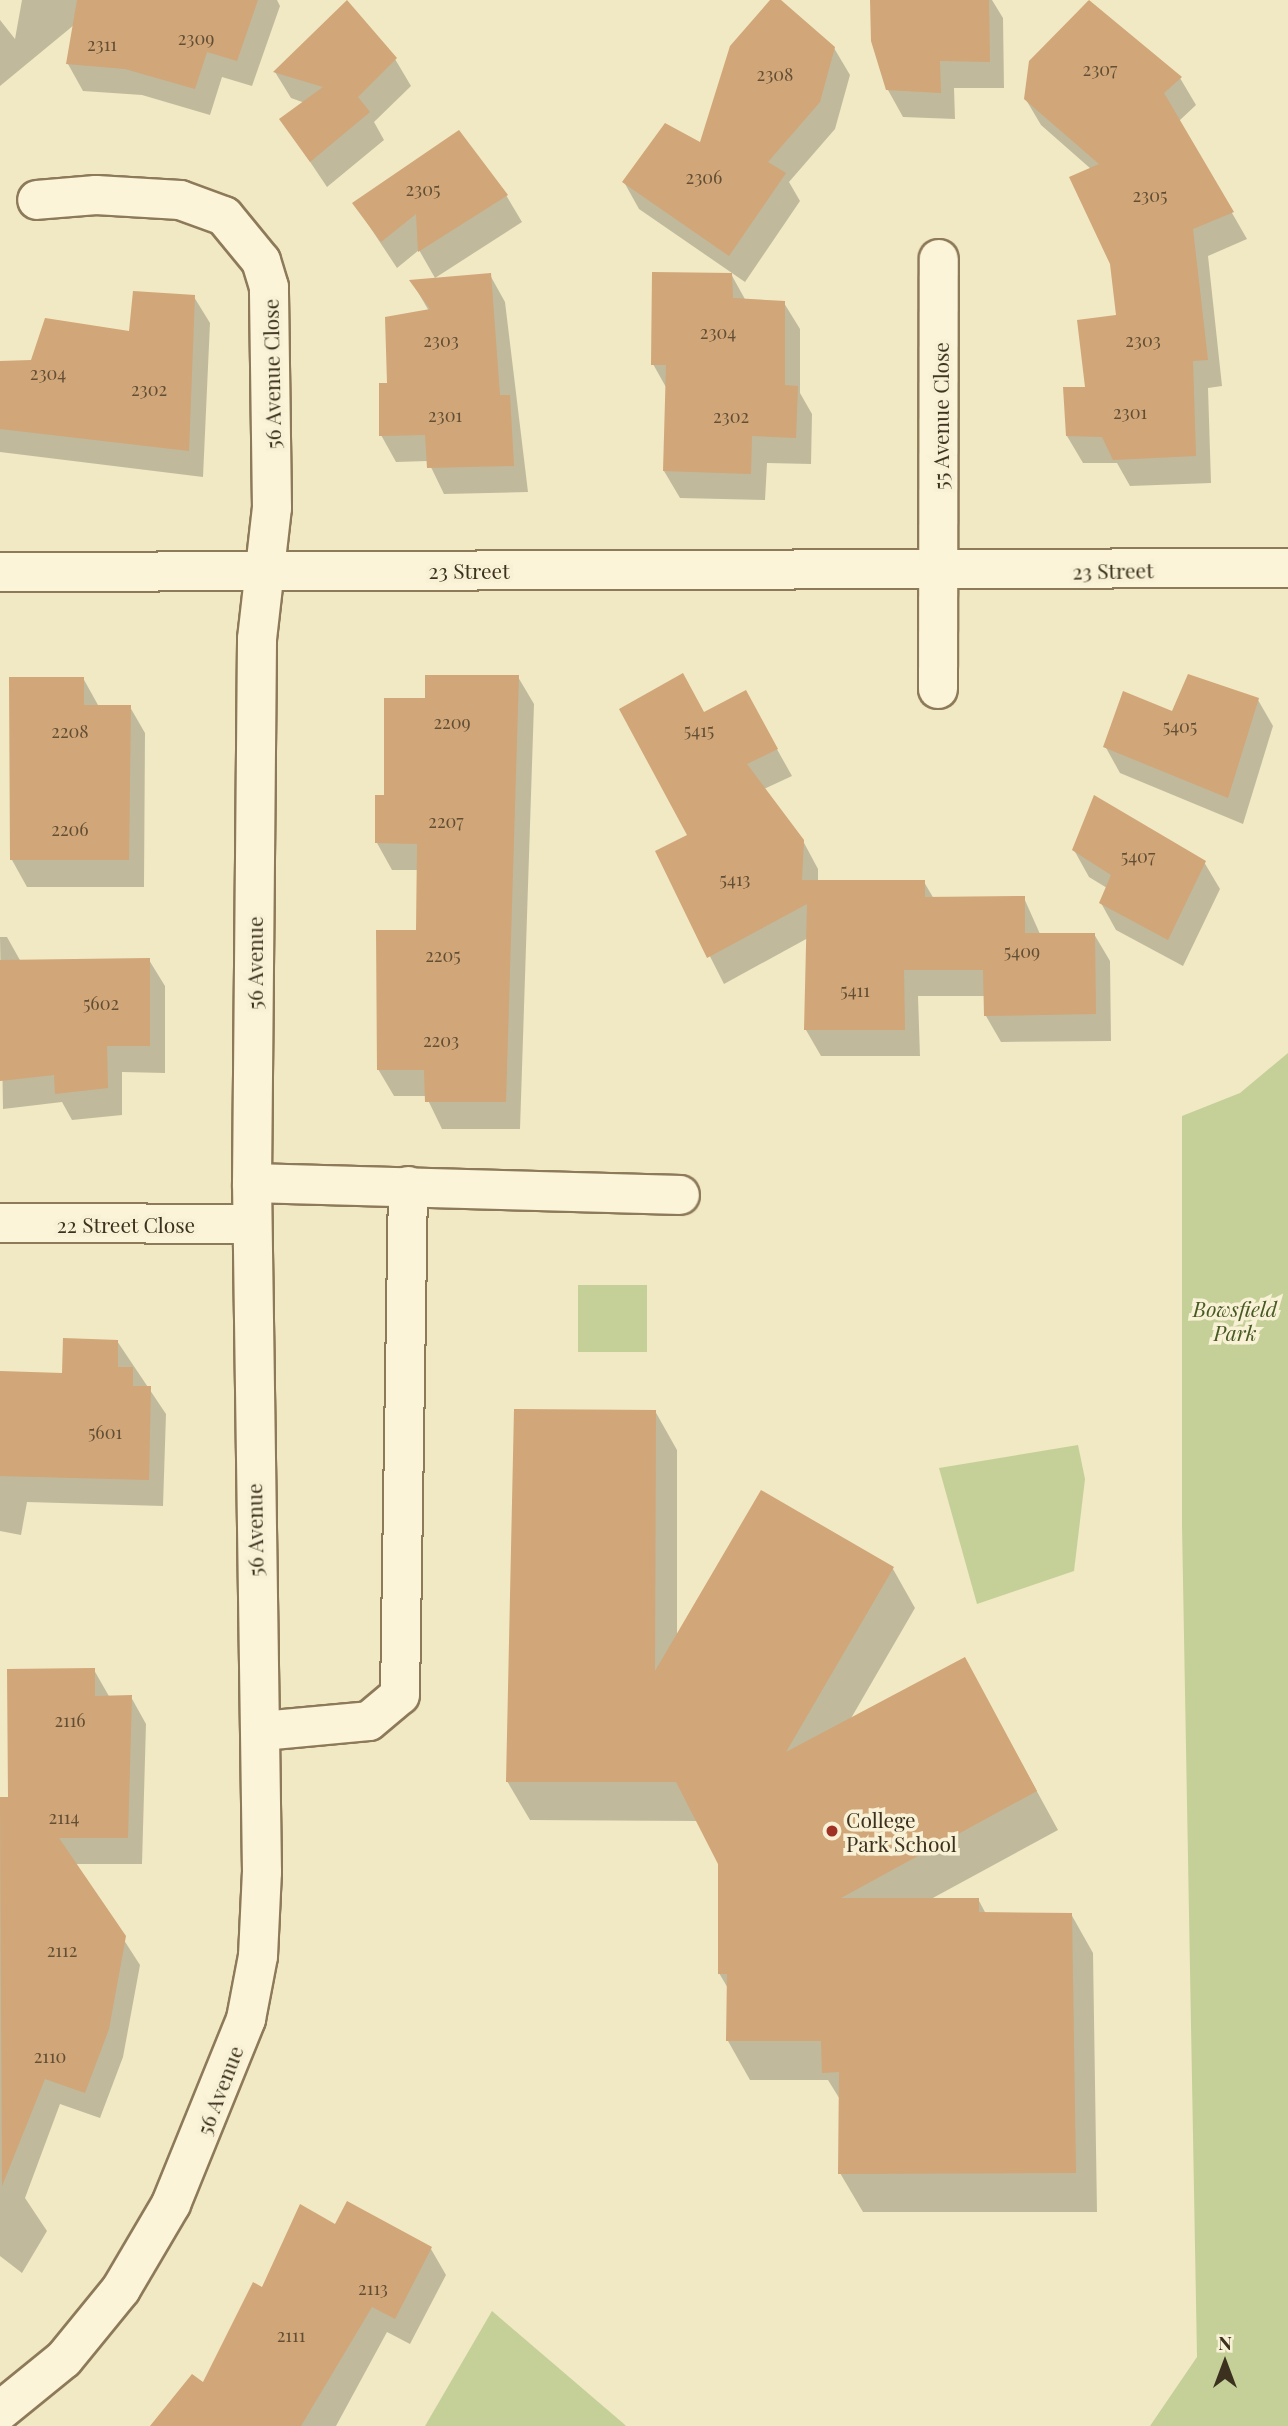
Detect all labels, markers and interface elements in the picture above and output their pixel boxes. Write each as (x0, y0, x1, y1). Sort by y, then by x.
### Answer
house number: 2309 (178, 27, 214, 49)
house number: 2311 (87, 33, 117, 55)
house number: 2307 (1083, 58, 1117, 80)
house number: 2308 (757, 63, 793, 85)
house number: 2306 (686, 166, 722, 188)
house number: 2305 (405, 178, 441, 200)
house number: 2305 (1132, 184, 1168, 206)
street label: 56 Avenue Close (257, 298, 285, 450)
house number: 2304 (700, 321, 736, 343)
house number: 2303 (423, 329, 459, 351)
house number: 2303 (1125, 329, 1161, 351)
street label: 55 Avenue Close (927, 342, 953, 490)
house number: 2304 (30, 362, 66, 384)
house number: 2302 (131, 378, 167, 400)
house number: 2301 (1113, 401, 1147, 423)
house number: 2301 (428, 404, 462, 426)
house number: 2302 (713, 405, 749, 427)
street label: 23 Street (428, 557, 510, 583)
street label: 23 Street (1072, 557, 1154, 583)
house number: 2209 (433, 711, 471, 733)
house number: 5405 (1163, 715, 1197, 737)
house number: 5415 (684, 719, 714, 741)
house number: 2208 (51, 720, 89, 742)
house number: 2207 (428, 810, 464, 832)
house number: 2206 (51, 818, 89, 840)
house number: 5407 (1121, 845, 1155, 867)
house number: 5413 (720, 868, 750, 890)
street label: 56 Avenue (241, 916, 267, 1010)
house number: 5409 (1004, 940, 1040, 962)
house number: 2205 (425, 944, 461, 966)
house number: 5411 (840, 979, 870, 1001)
house number: 5602 (83, 992, 119, 1014)
house number: 2203 (423, 1029, 459, 1051)
street label: 22 Street Close (57, 1211, 195, 1237)
park label: Bowsfield Park (1193, 1295, 1277, 1345)
house number: 5601 (88, 1421, 122, 1443)
street label: 56 Avenue (241, 1483, 267, 1577)
house number: 2116 (54, 1709, 86, 1731)
house number: 2114 (49, 1806, 79, 1828)
place label: College Park School (846, 1806, 957, 1856)
marker: College Park School (824, 1823, 840, 1839)
house number: 2112 (47, 1939, 77, 1961)
street label: 56 Avenue (190, 2042, 248, 2138)
house number: 2110 (34, 2045, 66, 2067)
house number: 2113 (358, 2277, 388, 2299)
house number: 2111 (277, 2324, 305, 2346)
north arrow (1190, 2328, 1260, 2398)
text: N (1218, 2329, 1232, 2355)

